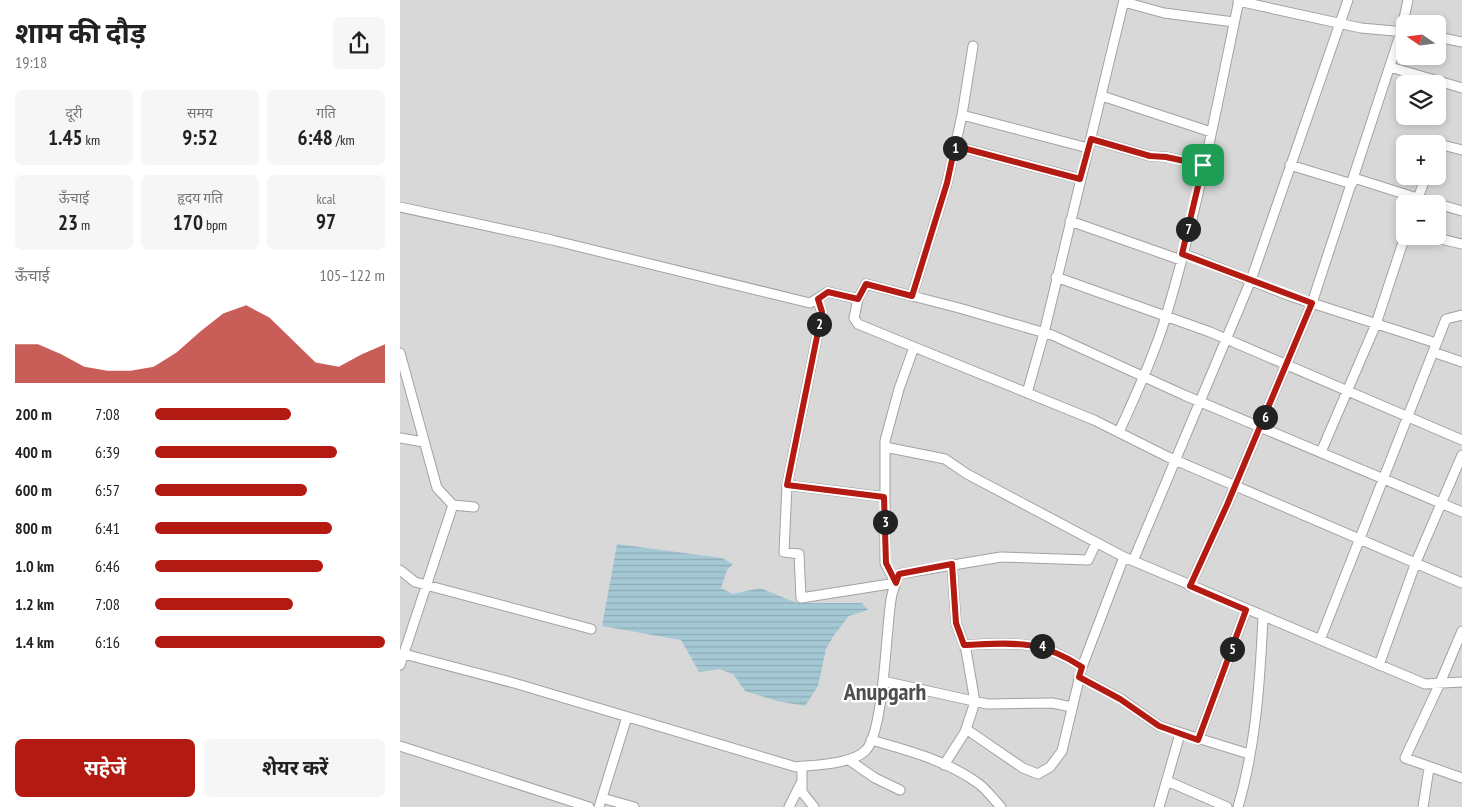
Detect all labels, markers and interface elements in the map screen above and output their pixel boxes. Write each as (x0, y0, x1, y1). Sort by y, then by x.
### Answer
text: शाम की दौड़ (15, 14, 146, 51)
north arrow (1396, 15, 1446, 65)
map controls (1396, 15, 1446, 245)
button: share (333, 17, 385, 69)
text: 19:18 (15, 52, 47, 72)
button: layers (1396, 75, 1446, 125)
text: दूरी (66, 104, 82, 122)
text: समय (187, 104, 213, 122)
text: गति (316, 104, 336, 122)
text: 1.45 (48, 124, 83, 151)
text: 9:52 (182, 124, 218, 151)
text: 6:48 (297, 124, 333, 151)
text: km (83, 131, 100, 149)
text: /km (333, 131, 355, 149)
button: + (1396, 135, 1446, 185)
pin: 1 (942, 136, 968, 160)
text: 1 (952, 139, 959, 157)
pin (1182, 144, 1224, 186)
icon: arrive (1189, 151, 1217, 179)
text: ऊँचाई (59, 189, 89, 207)
text: हृदय गति (177, 189, 223, 207)
text: kcal (316, 190, 336, 208)
button: − (1396, 195, 1446, 245)
text: 97 (316, 208, 336, 235)
text: 23 (58, 209, 78, 236)
text: 170 (173, 209, 203, 236)
text: m (78, 216, 90, 234)
text: bpm (203, 216, 227, 234)
pin: 7 (1176, 216, 1200, 242)
text: 7 (1185, 220, 1192, 238)
text: ऊँचाई (15, 265, 50, 285)
text: 105–122 m (320, 265, 385, 285)
pin: 2 (806, 312, 832, 336)
text: 2 (816, 315, 823, 333)
text: 200 m (15, 404, 52, 424)
text: 7:08 (95, 404, 120, 424)
pin: 6 (1252, 404, 1278, 430)
text: 6 (1262, 408, 1269, 426)
text: 400 m (15, 442, 52, 462)
text: 6:39 (95, 442, 120, 462)
text: 600 m (15, 480, 52, 500)
text: 6:57 (95, 480, 120, 500)
pin: 3 (872, 510, 898, 534)
text: 3 (882, 513, 889, 531)
text: 800 m (15, 518, 52, 538)
text: 6:41 (95, 518, 120, 538)
text: 1.0 km (15, 556, 54, 576)
text: 6:46 (95, 556, 120, 576)
text: 1.2 km (15, 594, 54, 614)
text: 7:08 (95, 594, 120, 614)
text: 1.4 km (15, 632, 54, 652)
text: 6:16 (95, 632, 120, 652)
pin: 4 (1030, 634, 1054, 658)
pin: 5 (1220, 636, 1244, 662)
text: 4 (1039, 637, 1046, 655)
text: 5 (1229, 640, 1236, 658)
district label: Anupgarh (843, 676, 926, 707)
button: सहेजें (15, 739, 195, 797)
button: शेयर करें (205, 739, 385, 797)

